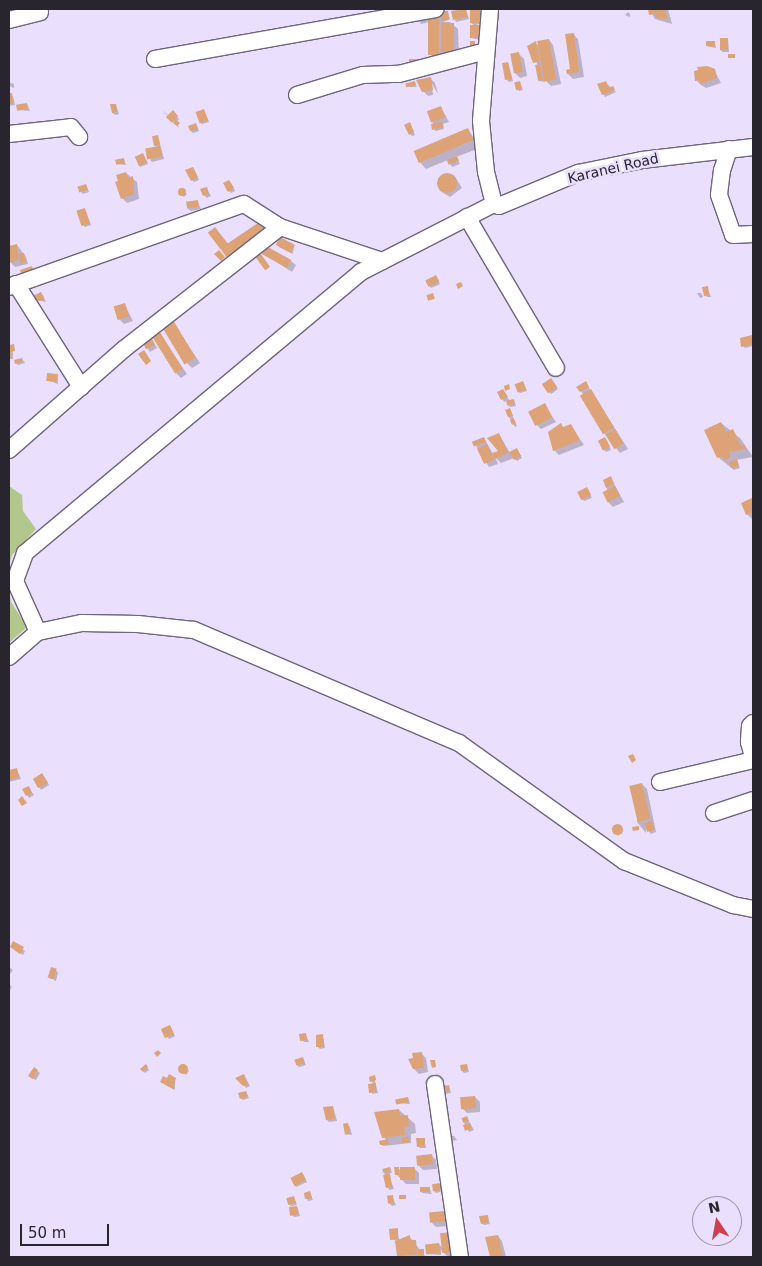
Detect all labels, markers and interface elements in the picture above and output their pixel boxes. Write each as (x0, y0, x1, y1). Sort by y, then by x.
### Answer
street label: Karanei Road (566, 149, 660, 187)
north arrow (692, 1196, 742, 1246)
text: N (707, 1198, 721, 1216)
scale bar (22, 1214, 111, 1246)
text: 50 m (28, 1224, 66, 1242)

